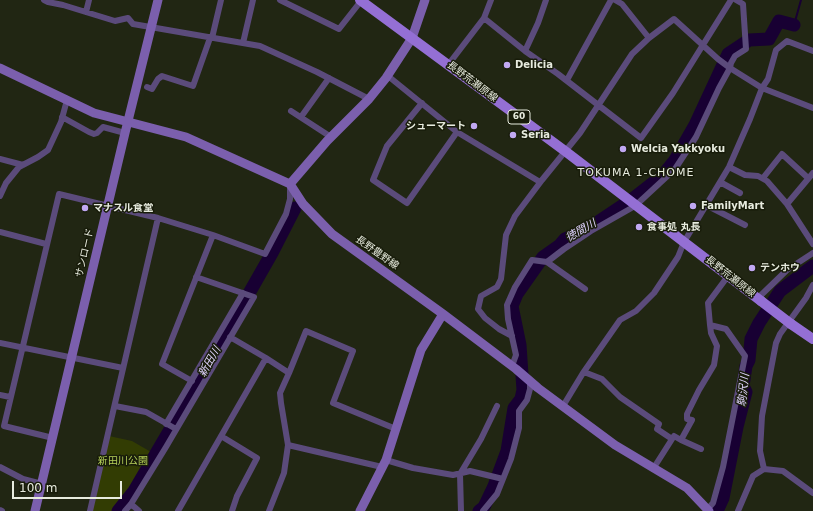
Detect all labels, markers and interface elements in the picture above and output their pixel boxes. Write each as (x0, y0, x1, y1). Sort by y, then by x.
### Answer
street label: 長野荒瀬原線 (444, 59, 500, 105)
place label: Delicia (515, 59, 553, 71)
marker: Delicia (502, 60, 512, 70)
road number: 60 (508, 110, 530, 124)
place label: シューマート (406, 120, 466, 132)
marker: シューマート (469, 121, 479, 131)
place label: Seria (521, 129, 550, 141)
marker: Seria (508, 130, 518, 140)
place label: Welcia Yakkyoku (631, 143, 725, 155)
marker: Welcia Yakkyoku (618, 144, 628, 154)
district label: TOKUMA 1-CHOME (578, 166, 694, 180)
place label: FamilyMart (701, 200, 764, 212)
marker: FamilyMart (688, 201, 698, 211)
place label: マナスル食堂 (93, 202, 153, 214)
marker: マナスル食堂 (80, 203, 90, 213)
water label: 徳間川 (563, 217, 599, 245)
place label: 食事処 丸長 (647, 221, 700, 233)
marker: 食事処 丸長 (634, 222, 644, 232)
street label: サンロード (74, 227, 96, 279)
street label: 長野豊野線 (353, 234, 401, 272)
street label: 長野荒瀬原線 (703, 254, 757, 300)
place label: テンホウ (760, 262, 800, 274)
marker: テンホウ (747, 263, 757, 273)
water label: 新田川 (196, 344, 224, 380)
water label: 駒沢川 (736, 373, 752, 407)
park label: 新田川公園 (98, 455, 148, 467)
scale bar (14, 473, 124, 499)
text: 100 m (19, 481, 57, 495)

